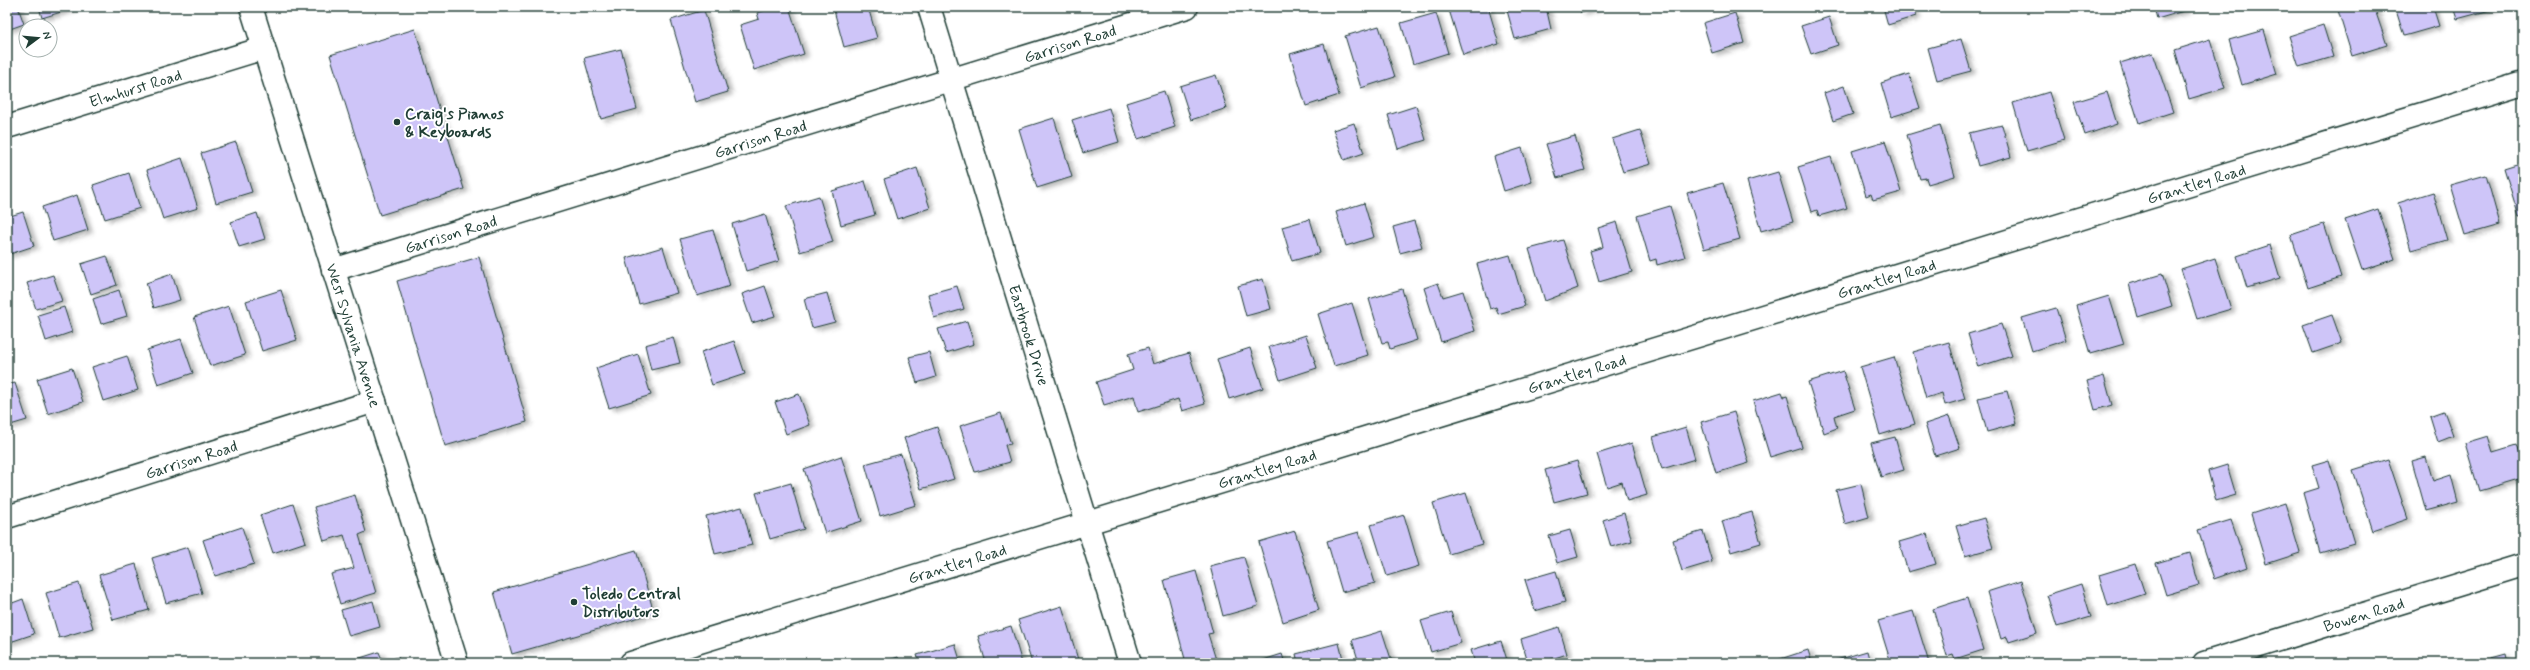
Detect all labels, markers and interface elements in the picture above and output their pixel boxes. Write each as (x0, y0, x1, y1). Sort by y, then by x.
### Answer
north arrow (18, 18, 58, 58)
street label: Garrison Road (1022, 20, 1119, 69)
text: N (39, 30, 54, 41)
street label: Elmhurst Road (87, 65, 185, 113)
place label: Craig's Pianos & Keyboards (405, 104, 505, 143)
street label: Garrison Road (712, 116, 809, 164)
marker: Craig's Pianos & Keyboards (392, 117, 402, 127)
street label: Grantley Road (2145, 160, 2248, 210)
street label: Garrison Road (402, 211, 500, 259)
street label: Grantley Road (1835, 255, 1939, 305)
street label: West Sylvania Avenue (320, 261, 385, 410)
street label: Eastbrook Drive (1003, 282, 1053, 388)
street label: Grantley Road (1525, 350, 1629, 400)
street label: Garrison Road (143, 436, 240, 485)
street label: Grantley Road (1215, 445, 1319, 495)
street label: Grantley Road (906, 539, 1009, 589)
place label: Toledo Central Distributors (582, 584, 681, 623)
street label: Bowen Road (2321, 593, 2407, 638)
marker: Toledo Central Distributors (569, 597, 579, 607)

